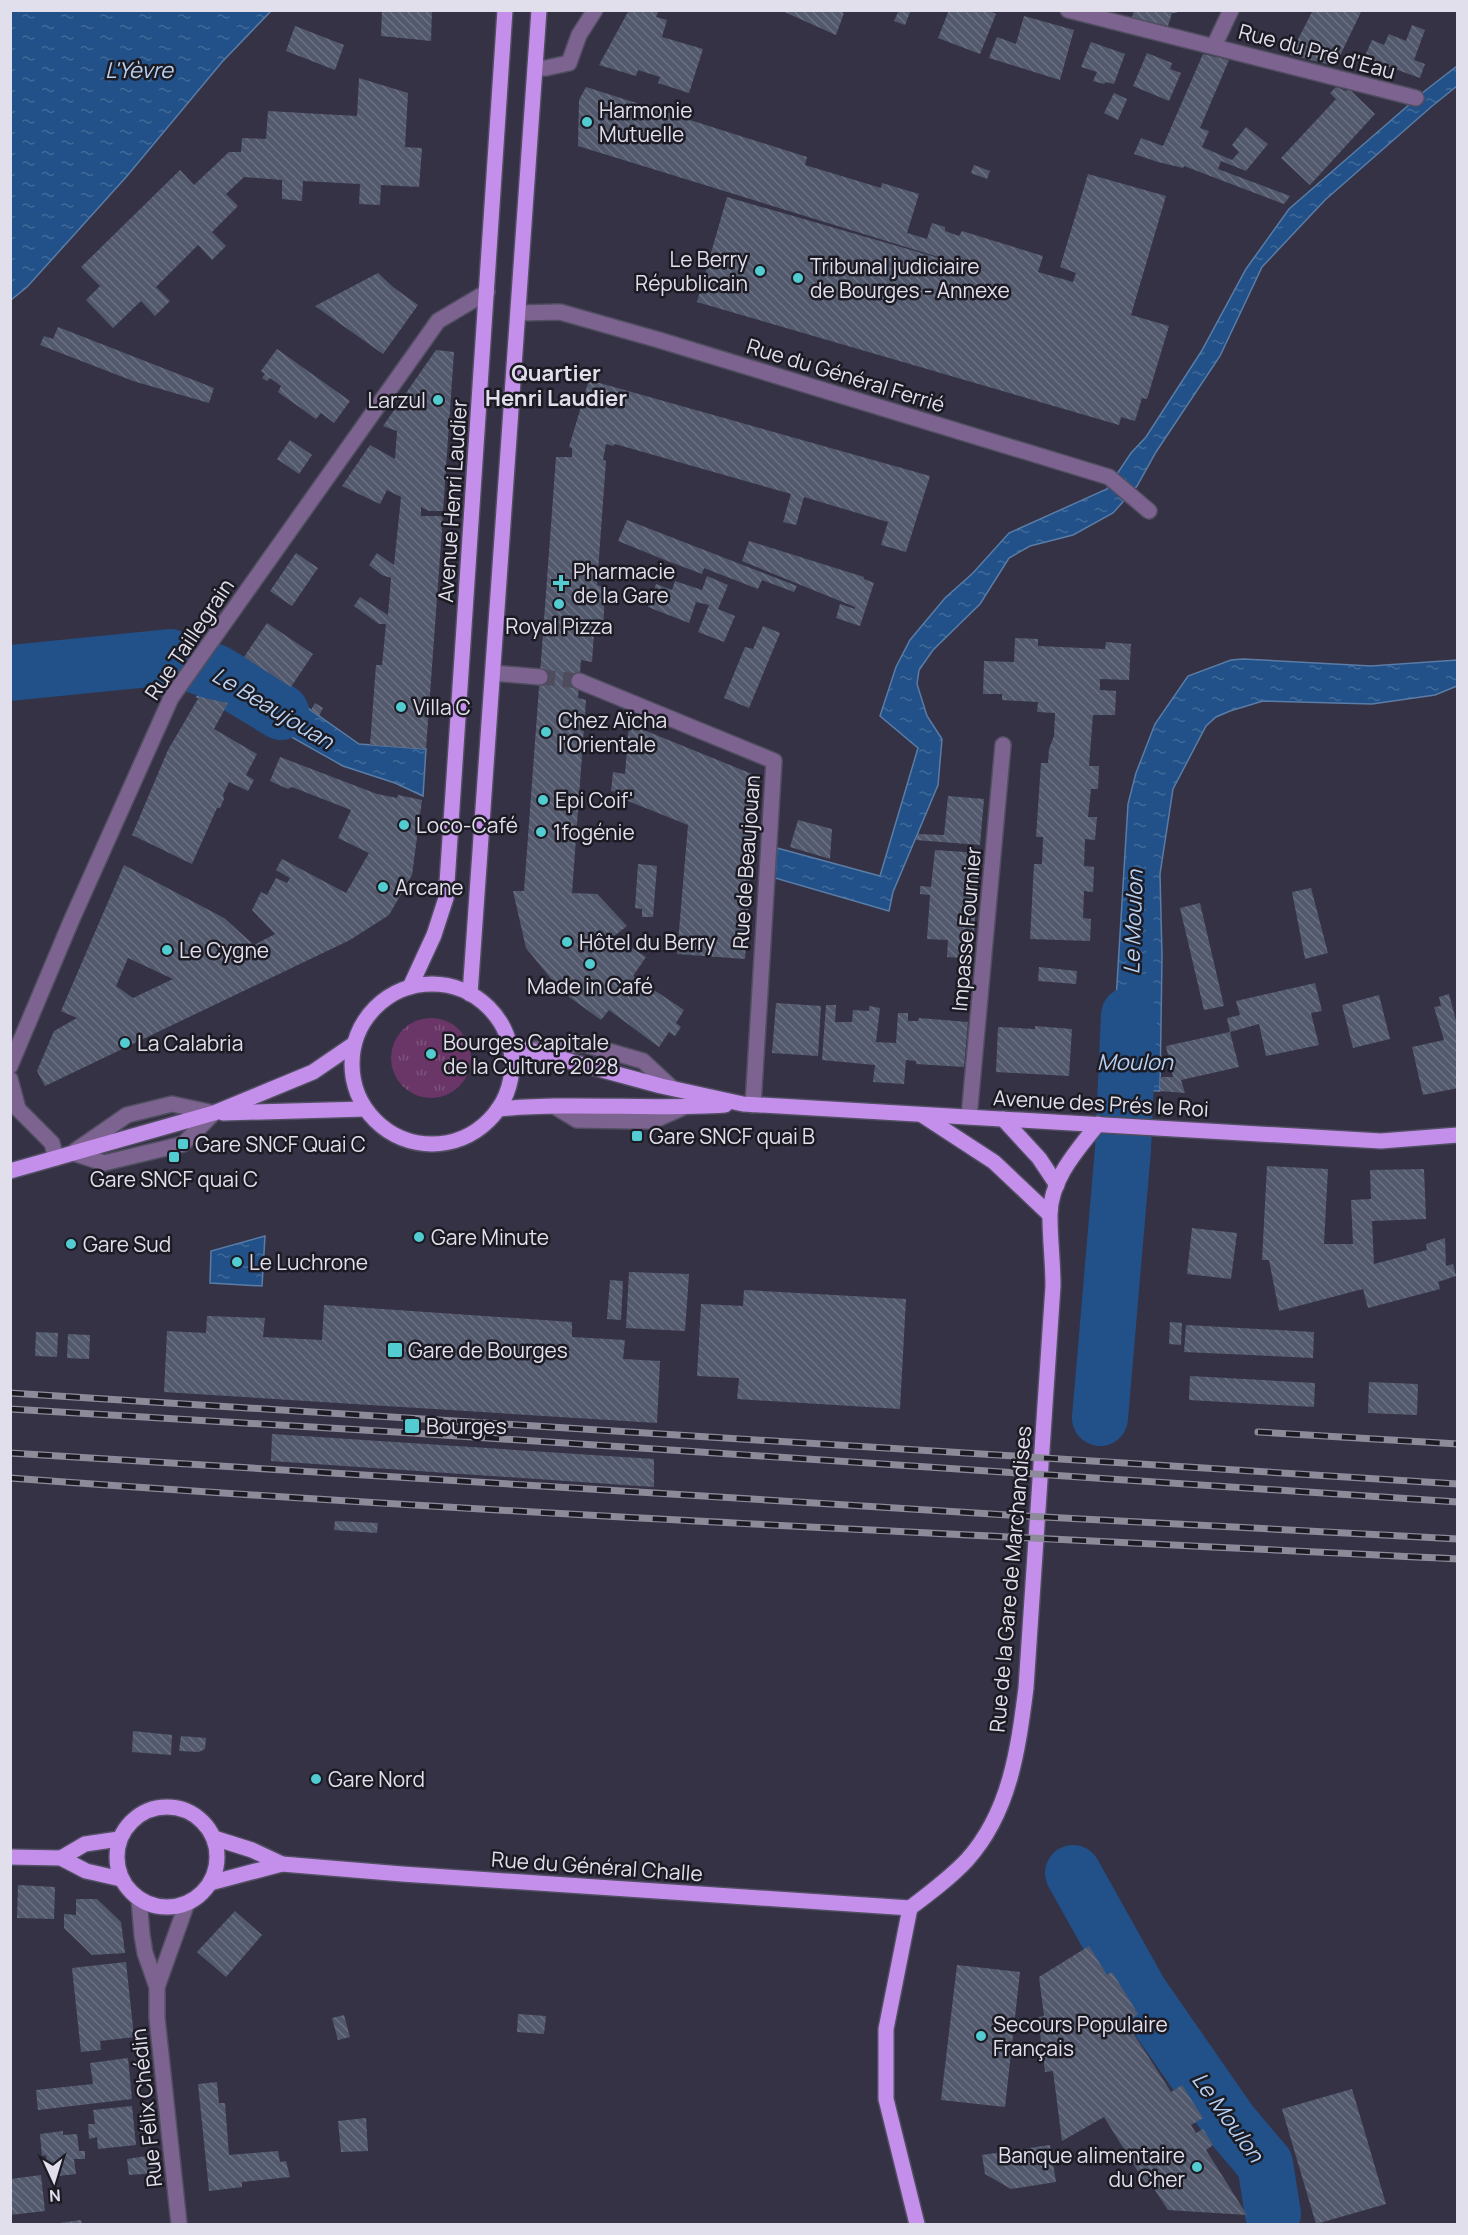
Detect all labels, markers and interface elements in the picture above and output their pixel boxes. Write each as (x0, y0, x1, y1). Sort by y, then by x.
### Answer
street label: Rue du Pré d'Eau (1236, 17, 1398, 85)
water label: L'Yèvre (105, 55, 174, 85)
place label: Harmonie Mutuelle (599, 96, 692, 148)
marker: Harmonie Mutuelle (580, 115, 594, 129)
place label: Le Berry Républicain (635, 245, 748, 297)
place label: Tribunal judiciaire de Bourges - Annexe (810, 252, 1010, 304)
marker: Le Berry Républicain (753, 264, 767, 278)
marker: Tribunal judiciaire de Bourges - Annexe (791, 271, 805, 285)
street label: Rue du Général Ferrié (744, 332, 948, 418)
district label: Quartier Henri Laudier (485, 358, 627, 413)
place label: Larzul (368, 386, 426, 414)
marker: Larzul (431, 393, 445, 407)
street label: Avenue Henri Laudier (431, 398, 473, 604)
place label: Pharmacie de la Gare (573, 557, 675, 609)
street label: Rue Taillegrain (138, 573, 240, 705)
marker: Pharmacie de la Gare (554, 576, 568, 590)
marker: Royal Pizza (552, 597, 566, 611)
place label: Royal Pizza (505, 612, 613, 640)
water label: Le Beaujouan (207, 660, 340, 757)
place label: Villa C (413, 693, 471, 721)
marker: Villa C (394, 700, 408, 714)
place label: Chez Aïcha l'Orientale (558, 706, 667, 758)
marker: Chez Aïcha l'Orientale (539, 725, 553, 739)
street label: Rue de Beaujouan (726, 774, 766, 950)
place label: Epi Coif' (555, 786, 633, 814)
marker: Epi Coif' (536, 793, 550, 807)
place label: Loco-Café (416, 811, 518, 839)
marker: Loco-Café (397, 818, 411, 832)
place label: 1fogénie (553, 818, 635, 846)
marker: 1fogénie (534, 825, 548, 839)
street label: Impasse Fournier (945, 845, 987, 1013)
water label: Le Moulon (1116, 868, 1150, 975)
place label: Arcane (395, 873, 464, 901)
marker: Arcane (376, 880, 390, 894)
place label: Hôtel du Berry (579, 928, 716, 956)
marker: Hôtel du Berry (560, 935, 574, 949)
place label: Le Cygne (179, 936, 269, 964)
marker: Le Cygne (160, 943, 174, 957)
marker: Made in Café (583, 957, 597, 971)
place label: Made in Café (527, 972, 653, 1000)
place label: Bourges Capitale de la Culture 2028 (443, 1028, 619, 1080)
place label: La Calabria (137, 1029, 243, 1057)
marker: La Calabria (118, 1036, 132, 1050)
marker: Bourges Capitale de la Culture 2028 (424, 1047, 438, 1061)
water label: Moulon (1097, 1047, 1174, 1077)
street label: Avenue des Prés le Roi (993, 1083, 1209, 1123)
place label: Gare SNCF quai B (649, 1122, 815, 1150)
marker: Gare SNCF quai B (630, 1129, 644, 1143)
place label: Gare SNCF Quai C (195, 1130, 366, 1158)
marker: Gare SNCF Quai C (176, 1137, 190, 1151)
marker: Gare SNCF quai C (167, 1150, 181, 1164)
place label: Gare SNCF quai C (90, 1165, 258, 1193)
place label: Gare Minute (431, 1223, 549, 1251)
place label: Gare Sud (83, 1230, 171, 1258)
marker: Gare Minute (412, 1230, 426, 1244)
marker: Gare Sud (64, 1237, 78, 1251)
place label: Le Luchrone (249, 1248, 368, 1276)
marker: Le Luchrone (230, 1255, 244, 1269)
place label: Gare de Bourges (408, 1336, 568, 1364)
marker: Gare de Bourges (386, 1341, 404, 1359)
place label: Bourges (426, 1412, 507, 1440)
marker: Bourges (403, 1417, 421, 1435)
street label: Rue de la Gare de Marchandises (983, 1425, 1037, 1733)
place label: Gare Nord (328, 1765, 425, 1793)
marker: Gare Nord (309, 1772, 323, 1786)
street label: Rue du Général Challe (490, 1845, 704, 1887)
place label: Secours Populaire Français (993, 2010, 1168, 2062)
street label: Rue Félix Chédin (124, 2027, 168, 2189)
marker: Secours Populaire Français (974, 2029, 988, 2043)
water label: Le Moulon (1185, 2066, 1271, 2169)
place label: Banque alimentaire du Cher (998, 2141, 1185, 2193)
north arrow (24, 2151, 84, 2211)
marker: Banque alimentaire du Cher (1190, 2160, 1204, 2174)
text: N (49, 2185, 62, 2207)

